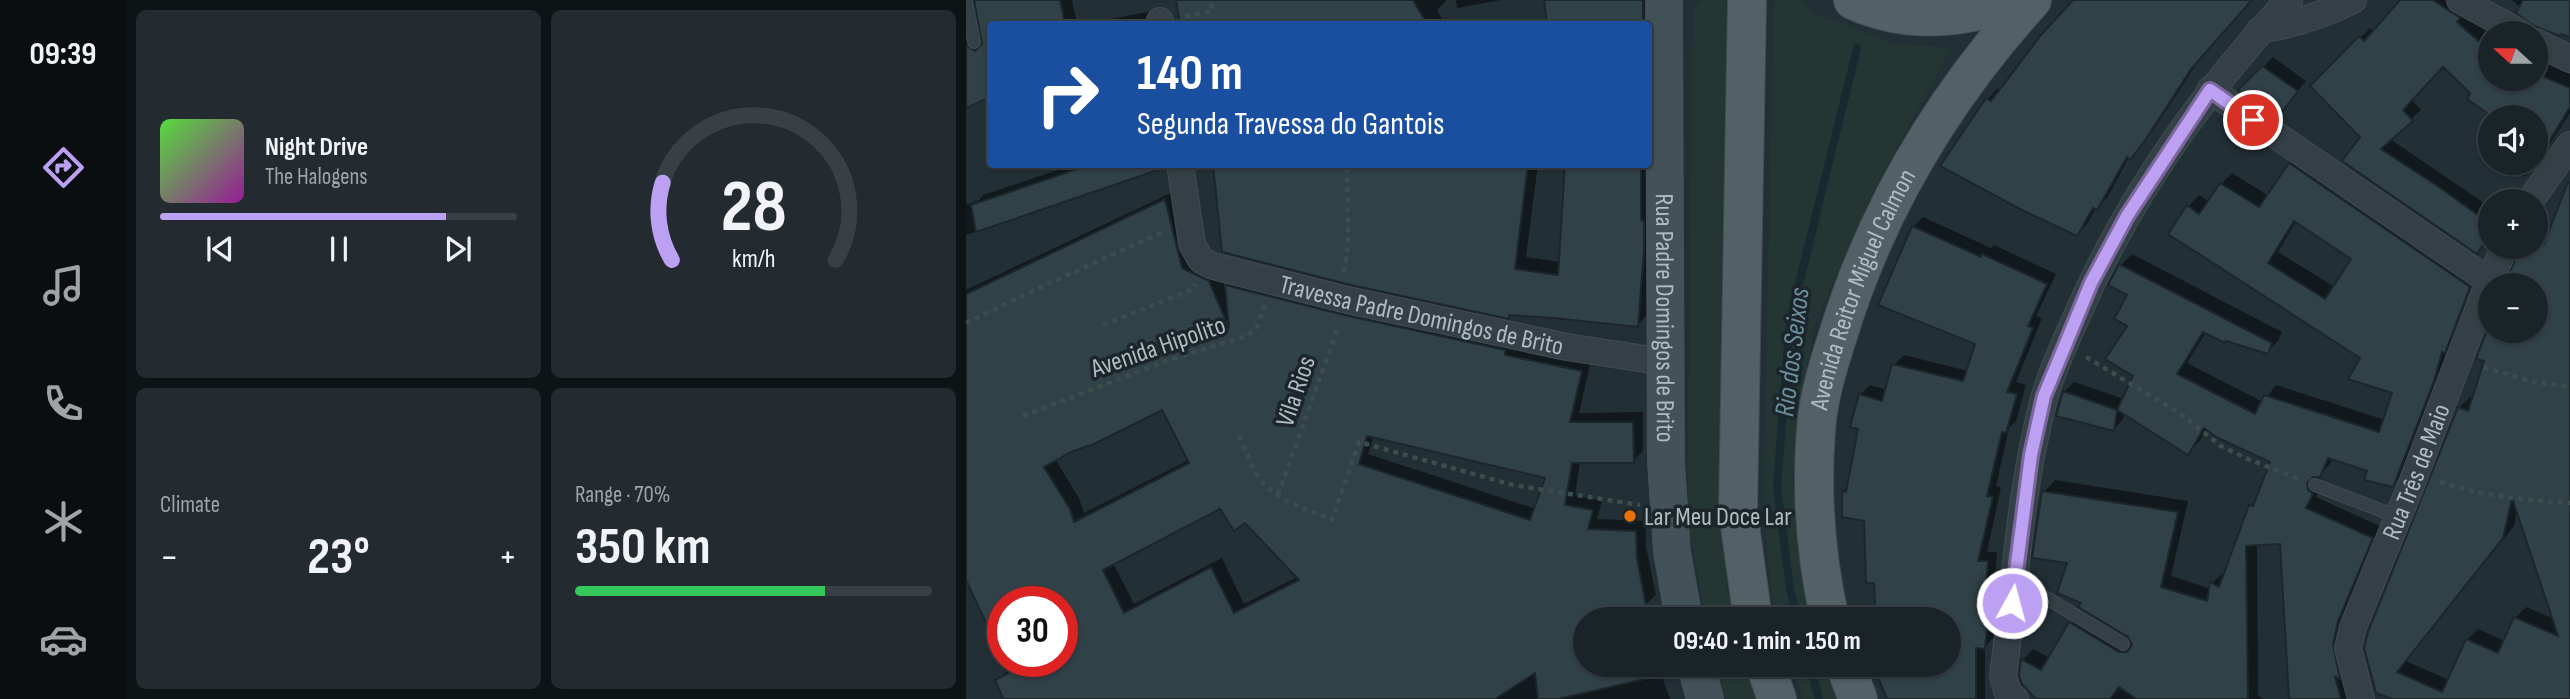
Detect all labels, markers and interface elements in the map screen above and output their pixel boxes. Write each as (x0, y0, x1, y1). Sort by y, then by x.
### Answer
north arrow (2478, 21, 2548, 91)
map controls (2478, 21, 2548, 343)
text: 09:39 (29, 35, 97, 74)
text: 140 m (1137, 45, 1243, 104)
icon: right (1022, 49, 1113, 140)
pin (2223, 90, 2283, 150)
icon: arrive (2234, 101, 2272, 139)
text: Segunda Travessa do Gantois (1137, 105, 1444, 144)
button: sound (2478, 105, 2548, 175)
text: Night Drive (265, 132, 368, 163)
icon: directions (39, 143, 88, 192)
text: The Halogens (265, 163, 368, 191)
text: 28 (720, 164, 787, 252)
street label: Avenida Reitor Miguel Calmon (1804, 164, 1923, 413)
button: + (2478, 189, 2548, 259)
street label: Rua Padre Domingos de Brito (1648, 193, 1680, 443)
icon: previous (201, 230, 239, 268)
icon: pause (320, 230, 358, 268)
icon: next (439, 230, 477, 268)
text: km/h (732, 244, 775, 275)
icon: music (39, 261, 88, 310)
street label: Travessa Padre Domingos de Brito (1276, 269, 1566, 363)
button: − (2478, 273, 2548, 343)
water label: Rio dos Seixos (1768, 286, 1817, 418)
street label: Avenida Hipolito (1086, 310, 1230, 385)
street label: Vila Rios (1270, 352, 1323, 431)
icon: phone (39, 379, 88, 428)
street label: Rua Três de Maio (2377, 400, 2458, 544)
text: Range · 70% (575, 481, 670, 509)
text: Climate (160, 491, 220, 519)
icon: climate (39, 497, 88, 546)
place label: Lar Meu Doce Lar (1644, 502, 1792, 533)
marker: Lar Meu Doce Lar (1622, 508, 1638, 524)
text: 350 km (575, 516, 710, 579)
text: 23° (307, 526, 370, 589)
text: − (160, 535, 179, 580)
text: + (498, 535, 517, 580)
position arrow (1975, 566, 2049, 640)
speed limit sign: 30 (987, 586, 1078, 677)
icon: car (39, 615, 88, 664)
text: 09:40 · 1 min · 150 m (1673, 626, 1861, 657)

